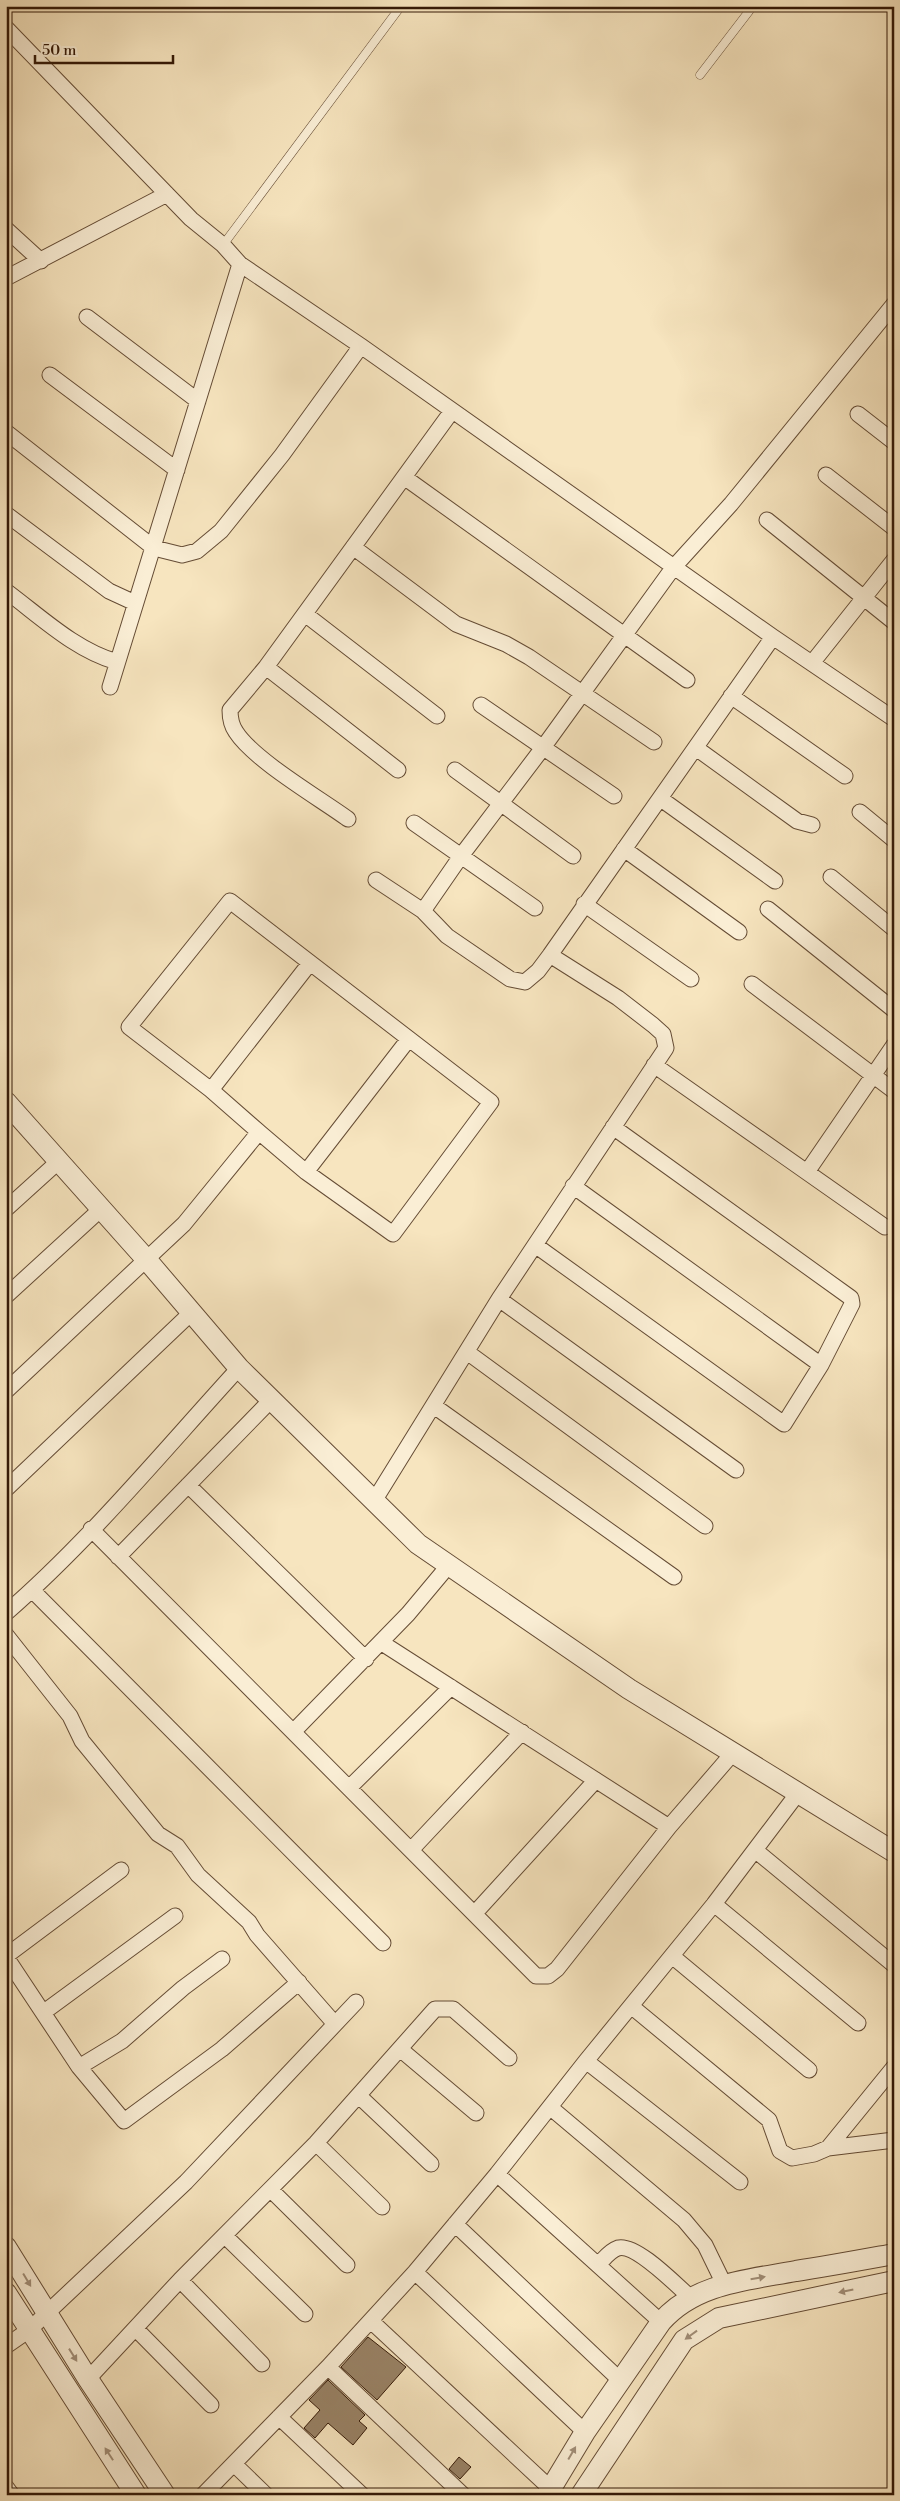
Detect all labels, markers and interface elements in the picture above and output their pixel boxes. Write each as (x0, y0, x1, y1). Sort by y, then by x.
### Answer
scale bar (35, 32, 172, 64)
text: 50 m (42, 41, 76, 60)
one-way arrow (22, 2274, 31, 2287)
one-way arrow (750, 2274, 766, 2282)
one-way arrow (838, 2287, 854, 2295)
one-way arrow (685, 2330, 698, 2340)
one-way arrow (68, 2348, 77, 2361)
one-way arrow (104, 2447, 114, 2461)
one-way arrow (568, 2447, 577, 2460)

